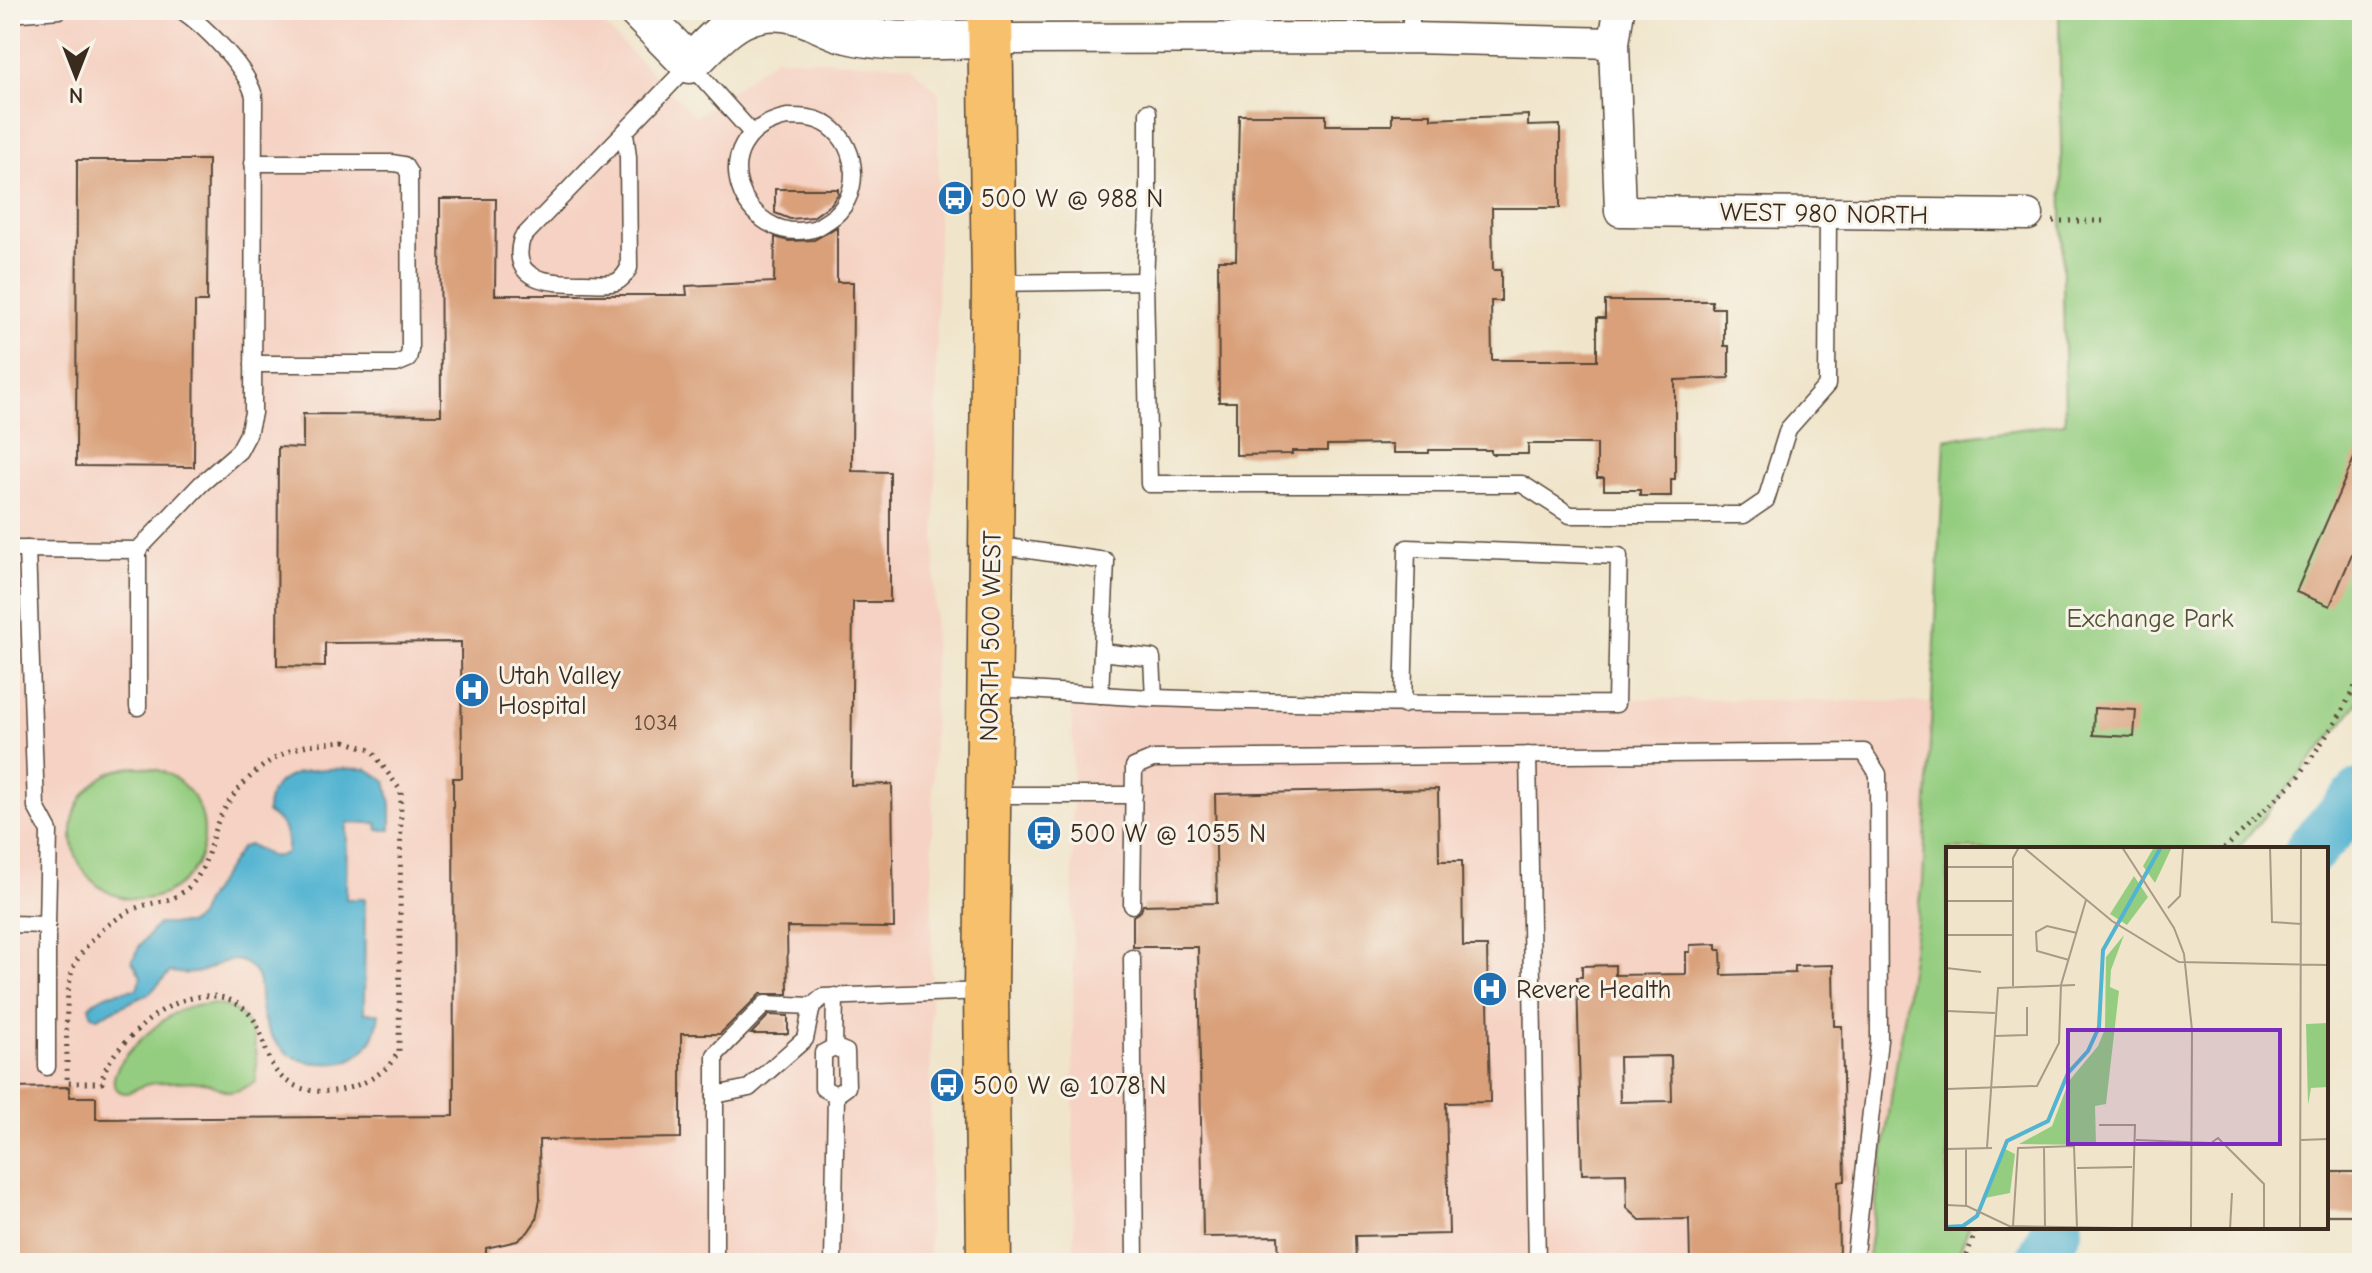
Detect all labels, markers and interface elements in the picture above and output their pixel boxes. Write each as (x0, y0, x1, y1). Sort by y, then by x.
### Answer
north arrow (36, 36, 116, 116)
text: N (69, 82, 83, 108)
bus stop icon: 500 W @ 988 N (936, 179, 974, 217)
place label: 500 W @ 988 N (981, 184, 1163, 214)
street label: WEST 980 NORTH (1720, 197, 1928, 231)
street label: NORTH 500 WEST (974, 530, 1008, 742)
park label: Exchange Park (2067, 604, 2234, 634)
place label: Utah Valley Hospital (498, 661, 621, 721)
hospital icon: Utah Valley Hospital (453, 671, 491, 709)
house number: 1034 (634, 710, 678, 736)
bus stop icon: 500 W @ 1055 N (1025, 814, 1063, 852)
place label: 500 W @ 1055 N (1070, 819, 1266, 849)
inset map (1946, 847, 2328, 1229)
hospital icon: Revere Health (1471, 970, 1509, 1008)
place label: Revere Health (1516, 975, 1671, 1005)
bus stop icon: 500 W @ 1078 N (928, 1066, 966, 1104)
place label: 500 W @ 1078 N (973, 1071, 1166, 1101)

